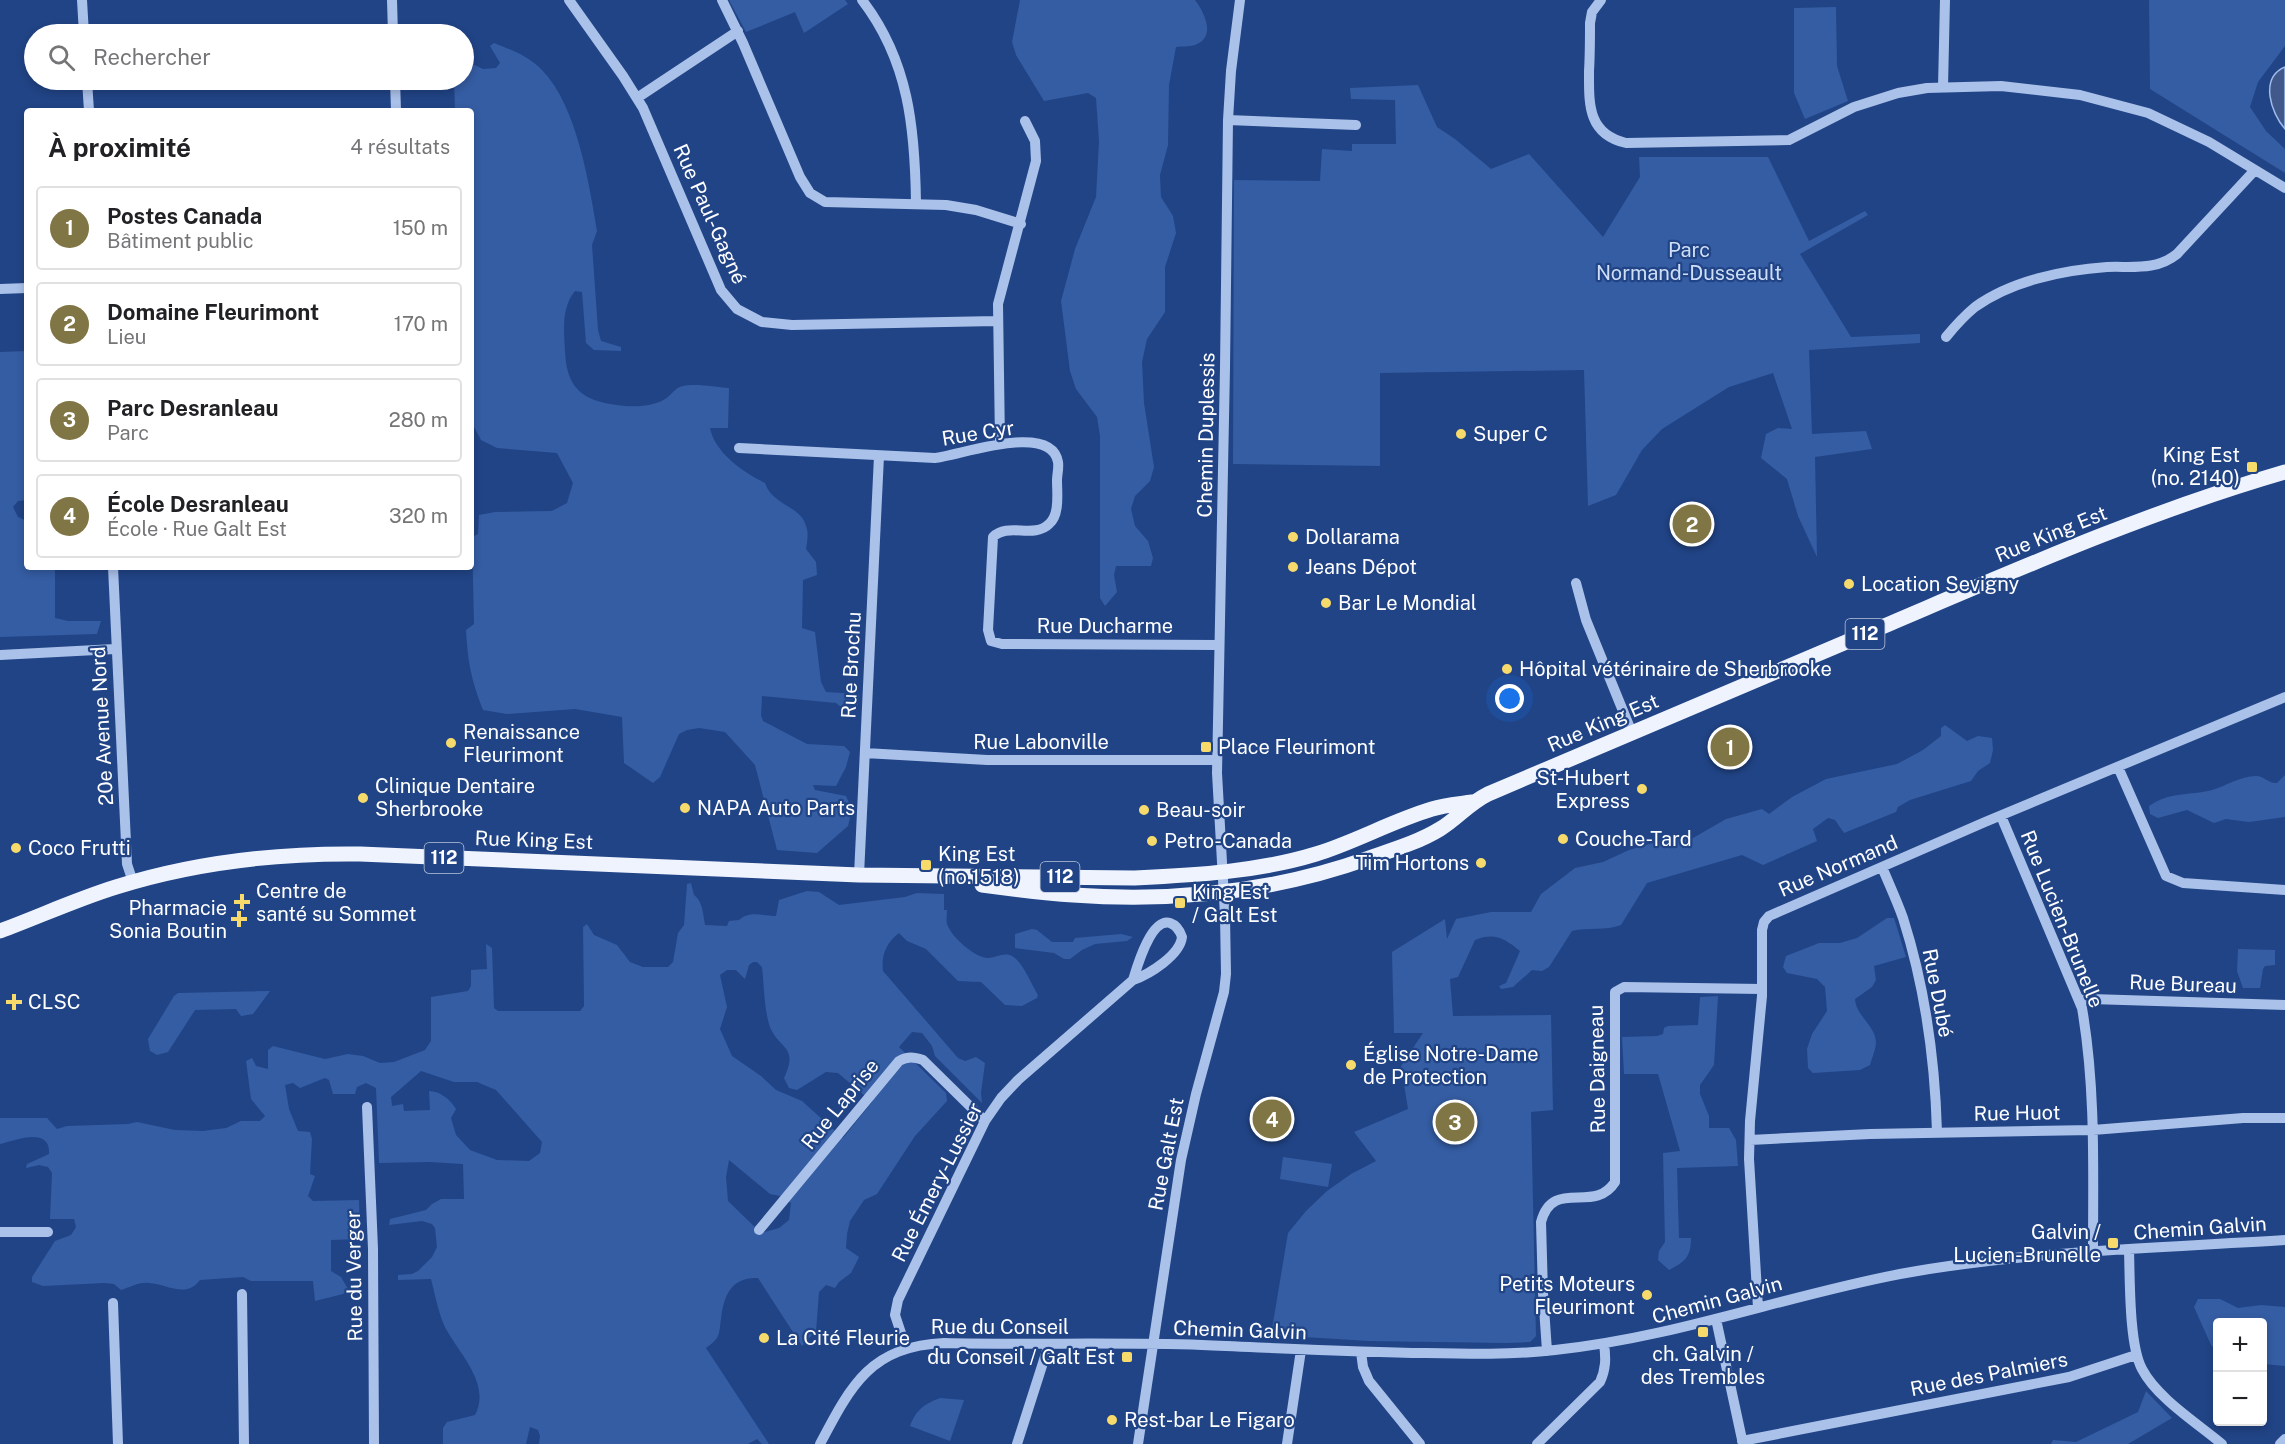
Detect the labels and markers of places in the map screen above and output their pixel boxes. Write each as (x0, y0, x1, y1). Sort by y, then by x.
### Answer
place label: Super C (1473, 422, 1548, 446)
marker: Super C (1454, 427, 1468, 441)
place label: King Est (no. 2140) (2151, 443, 2240, 490)
marker: King Est (no. 2140) (2245, 460, 2259, 474)
pin: 2 (1672, 502, 1712, 546)
place label: Dollarama (1305, 525, 1400, 549)
marker: Dollarama (1286, 530, 1300, 544)
place label: Jeans Dépot (1305, 555, 1417, 579)
marker: Jeans Dépot (1286, 560, 1300, 574)
place label: Location Sevigny (1861, 572, 2019, 596)
marker: Location Sevigny (1842, 577, 1856, 591)
place label: Bar Le Mondial (1338, 591, 1477, 615)
marker: Bar Le Mondial (1319, 596, 1333, 610)
place label: Hôpital vétérinaire de Sherbrooke (1519, 657, 1832, 681)
marker: Hôpital vétérinaire de Sherbrooke (1500, 662, 1514, 676)
place label: Renaissance Fleurimont (463, 720, 580, 767)
pin: 1 (1710, 724, 1750, 770)
place label: Place Fleurimont (1218, 735, 1376, 759)
marker: Renaissance Fleurimont (444, 736, 458, 750)
marker: Place Fleurimont (1199, 740, 1213, 754)
place label: St-Hubert Express (1537, 766, 1630, 813)
place label: Clinique Dentaire Sherbrooke (375, 774, 535, 821)
marker: St-Hubert Express (1635, 782, 1649, 796)
marker: Clinique Dentaire Sherbrooke (356, 791, 370, 805)
place label: NAPA Auto Parts (697, 796, 855, 820)
place label: Beau-soir (1156, 798, 1245, 822)
marker: NAPA Auto Parts (678, 801, 692, 815)
marker: Beau-soir (1137, 803, 1151, 817)
place label: Couche-Tard (1575, 827, 1692, 851)
place label: Petro-Canada (1164, 829, 1292, 853)
marker: Couche-Tard (1556, 832, 1570, 846)
marker: Petro-Canada (1145, 834, 1159, 848)
place label: Coco Frutti (28, 836, 131, 860)
marker: Coco Frutti (9, 841, 23, 855)
place label: King Est (no.1518) (938, 842, 1020, 889)
place label: Tim Hortons (1355, 851, 1469, 875)
marker: Tim Hortons (1474, 856, 1488, 870)
marker: King Est (no.1518) (919, 858, 933, 872)
place label: Centre de santé su Sommet (256, 879, 416, 926)
place label: King Est / Galt Est (1192, 880, 1277, 927)
marker: Centre de santé su Sommet (233, 893, 251, 911)
place label: Pharmacie Sonia Boutin (109, 896, 227, 943)
marker: King Est / Galt Est (1173, 896, 1187, 910)
marker: Pharmacie Sonia Boutin (232, 912, 246, 926)
place label: CLSC (28, 990, 81, 1014)
marker: CLSC (5, 993, 23, 1011)
place label: Église Notre-Dame de Protection (1363, 1041, 1539, 1089)
marker: Église Notre-Dame de Protection (1344, 1058, 1358, 1072)
pin: 4 (1252, 1096, 1292, 1142)
pin: 3 (1436, 1100, 1474, 1144)
place label: Galvin / Lucien-Brunelle (1953, 1220, 2101, 1267)
marker: Galvin / Lucien-Brunelle (2106, 1236, 2120, 1250)
place label: Petits Moteurs Fleurimont (1499, 1272, 1635, 1319)
marker: Petits Moteurs Fleurimont (1640, 1288, 1654, 1302)
marker: ch. Galvin / des Trembles (1696, 1325, 1710, 1339)
place label: La Cité Fleurie (776, 1326, 910, 1350)
marker: La Cité Fleurie (757, 1331, 771, 1345)
place label: ch. Galvin / des Trembles (1641, 1342, 1765, 1389)
place label: du Conseil / Galt Est (927, 1345, 1115, 1369)
marker: du Conseil / Galt Est (1120, 1350, 1134, 1364)
place label: Rest-bar Le Figaro (1124, 1408, 1295, 1432)
marker: Rest-bar Le Figaro (1105, 1413, 1119, 1427)

